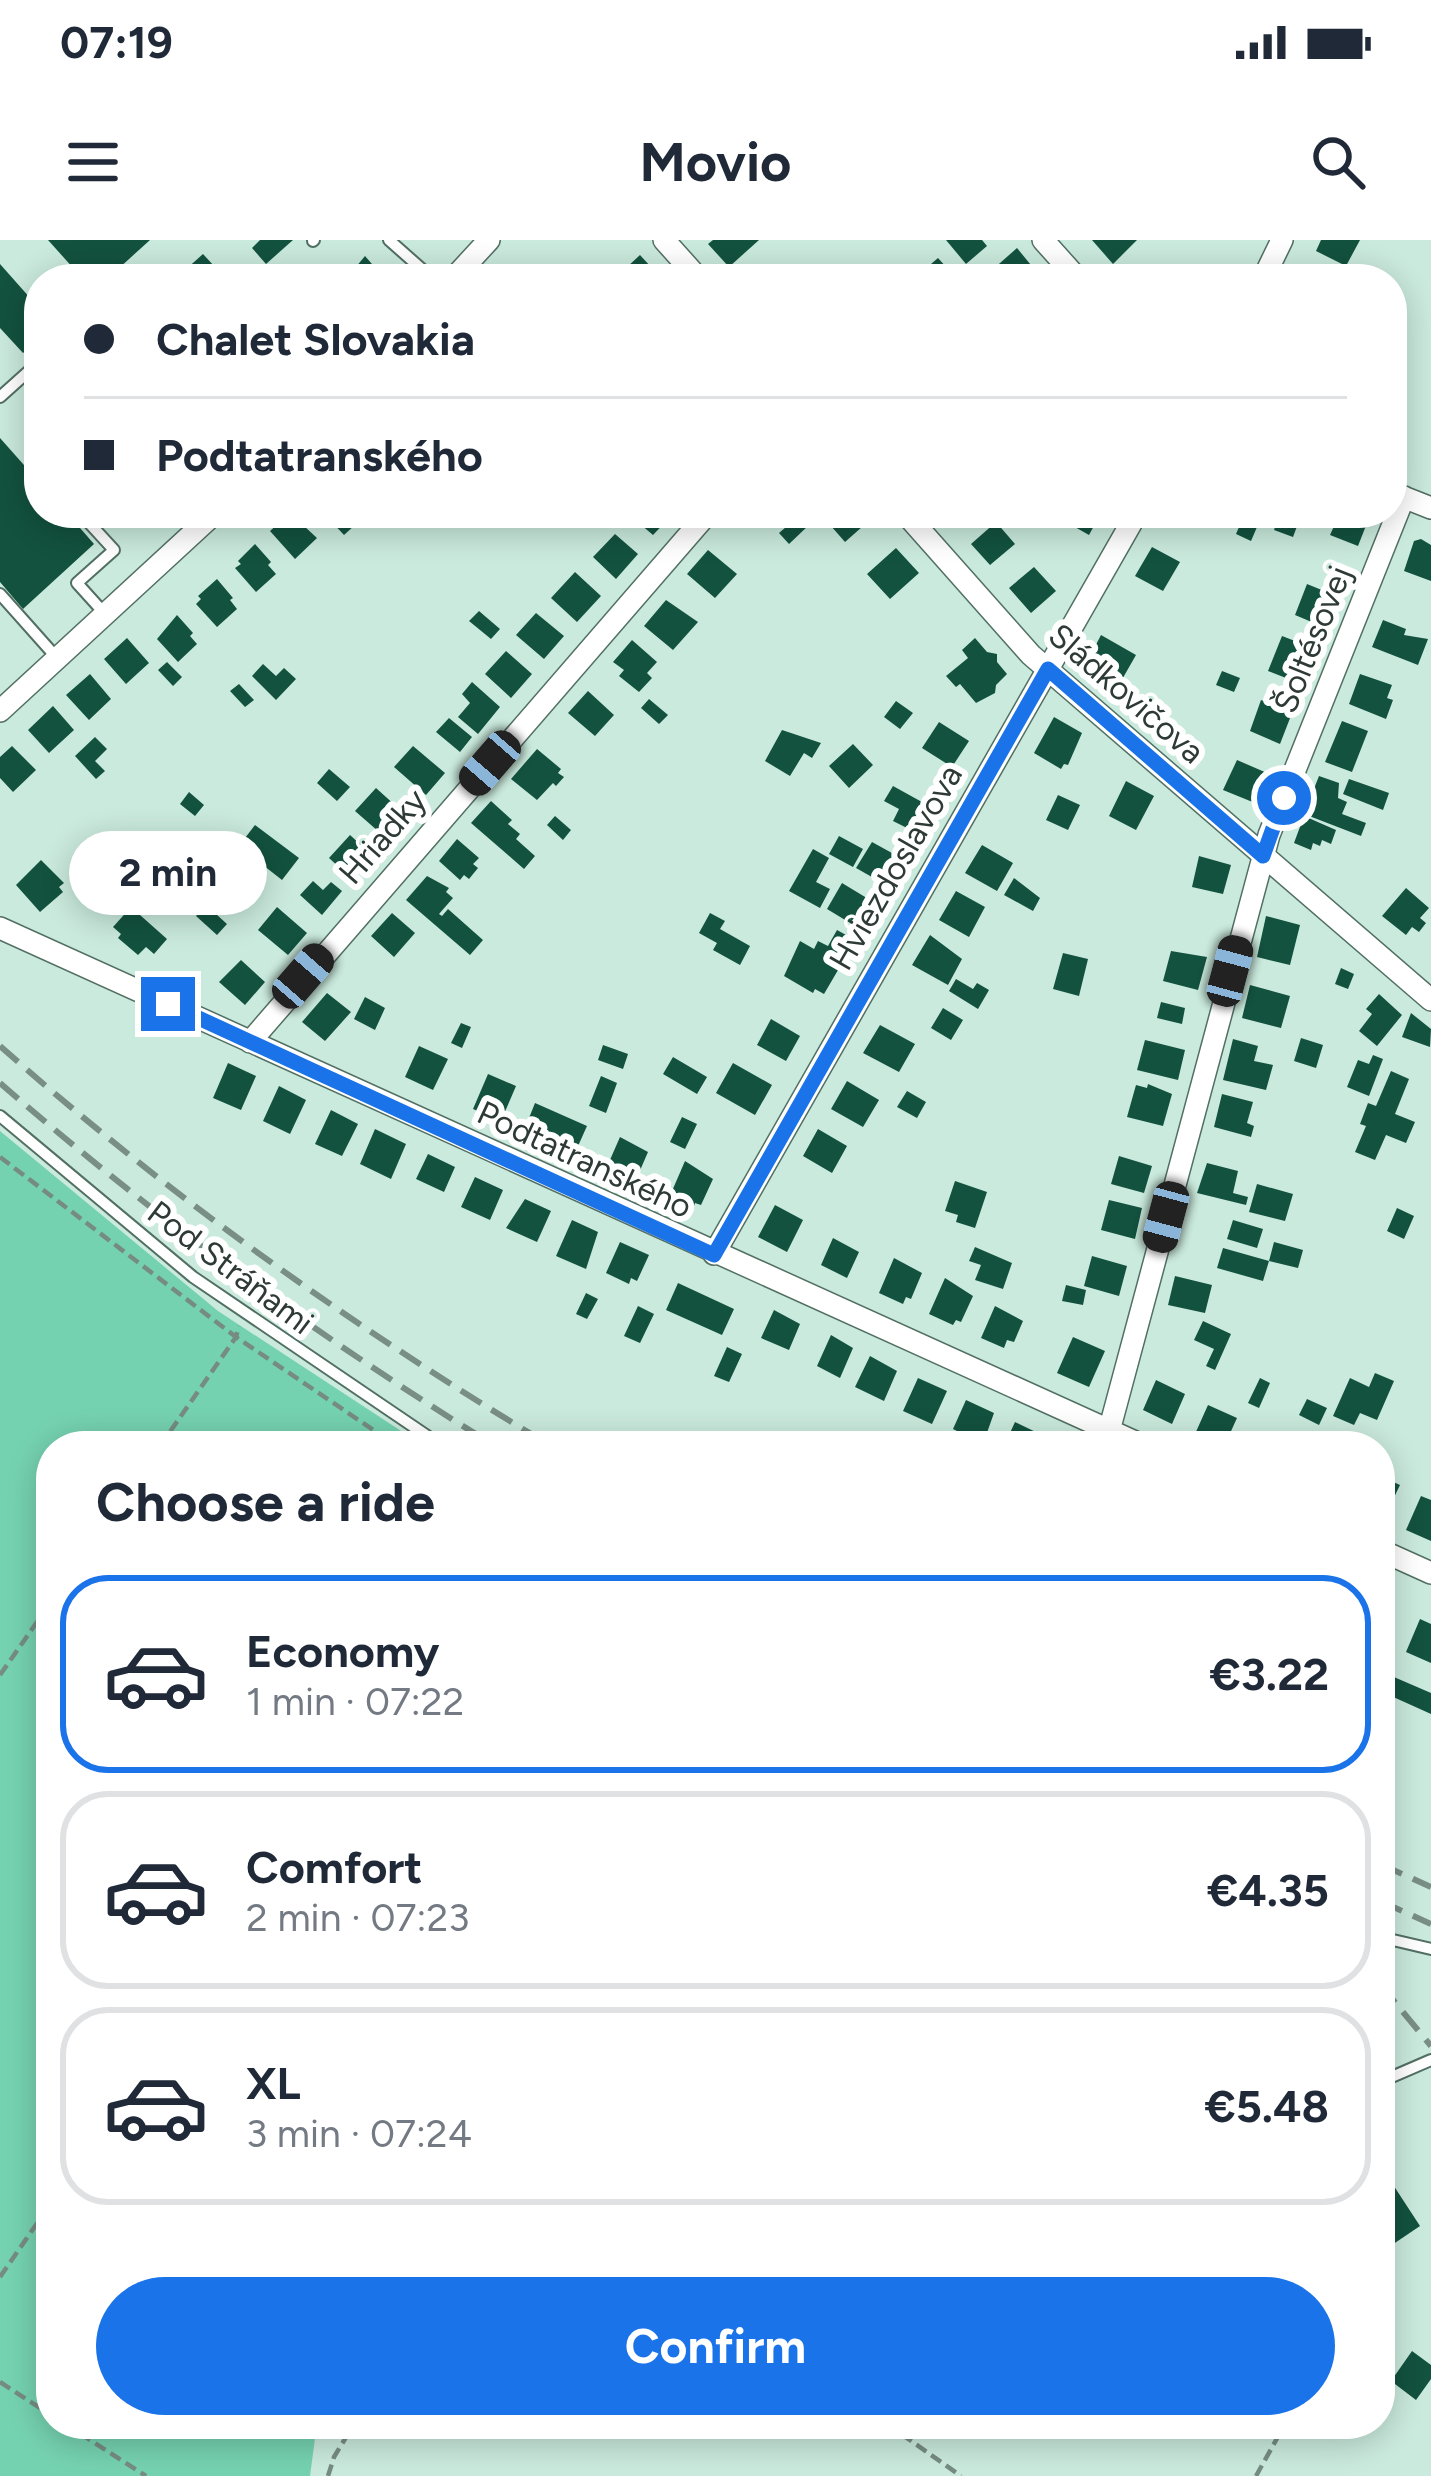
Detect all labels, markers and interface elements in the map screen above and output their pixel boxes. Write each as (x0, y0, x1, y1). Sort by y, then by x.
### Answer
text: 07:19 (60, 15, 173, 69)
icon: menu (60, 129, 126, 195)
icon: search (1305, 129, 1371, 195)
text: Movio (639, 130, 792, 195)
text: Chalet Slovakia (156, 312, 475, 366)
text: Podtatranského (156, 428, 483, 482)
street label: Šoltésovej (1265, 560, 1360, 718)
street label: Sládkovičova (1041, 615, 1212, 771)
car (453, 724, 527, 802)
street label: Hviezdoslavova (821, 758, 970, 977)
route start (1257, 771, 1311, 825)
street label: Hriadky (331, 780, 435, 892)
callout: 2 min (69, 830, 267, 914)
text: 2 min (119, 849, 217, 896)
car (1203, 932, 1257, 1010)
car (266, 937, 340, 1015)
route end (141, 977, 195, 1031)
street label: Podtatranského (471, 1093, 698, 1226)
car (1139, 1178, 1193, 1256)
street label: Pod Stráňami (140, 1193, 321, 1342)
text: Choose a ride (96, 1470, 435, 1535)
icon: car (102, 1620, 210, 1728)
text: Economy (246, 1624, 439, 1678)
text: €3.22 (1209, 1647, 1329, 1701)
text: 1 min · 07:22 (246, 1678, 464, 1725)
icon: car (102, 1836, 210, 1944)
text: Comfort (246, 1840, 422, 1894)
text: €4.35 (1207, 1863, 1329, 1917)
text: 2 min · 07:23 (246, 1894, 469, 1941)
icon: car (102, 2052, 210, 2160)
text: XL (246, 2056, 301, 2110)
text: €5.48 (1204, 2079, 1329, 2133)
text: 3 min · 07:24 (246, 2110, 472, 2157)
button: Confirm (96, 2277, 1335, 2415)

